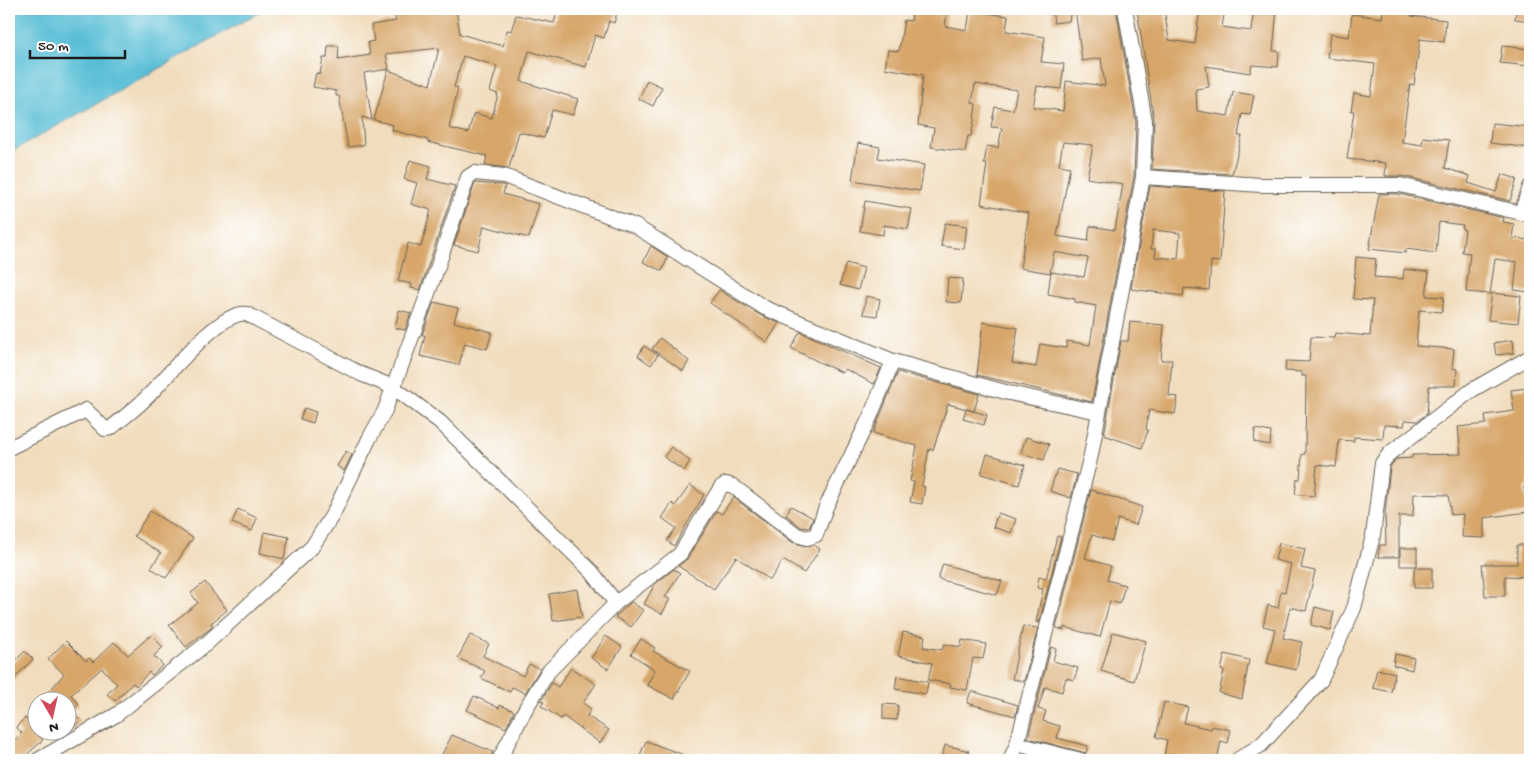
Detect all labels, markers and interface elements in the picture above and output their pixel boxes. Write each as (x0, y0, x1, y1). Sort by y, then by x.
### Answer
scale bar (30, 28, 125, 60)
text: 50 m (38, 38, 69, 56)
north arrow (28, 692, 78, 742)
text: N (48, 717, 59, 735)

